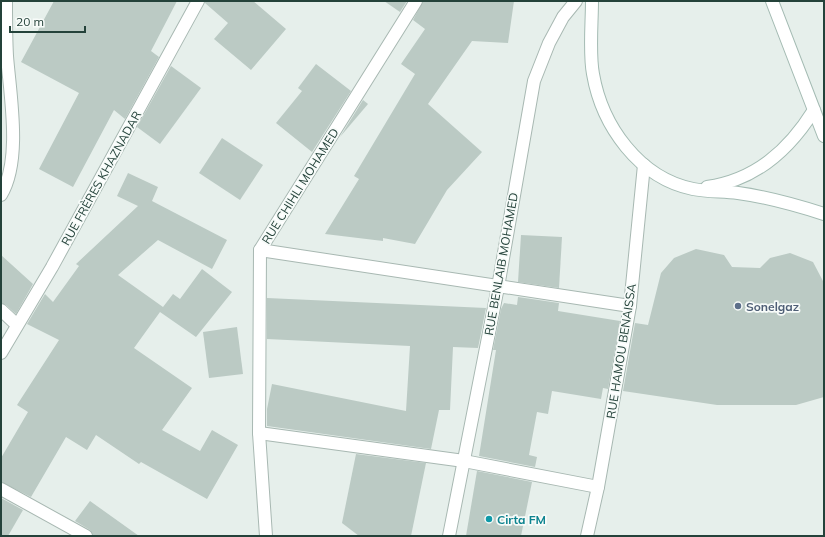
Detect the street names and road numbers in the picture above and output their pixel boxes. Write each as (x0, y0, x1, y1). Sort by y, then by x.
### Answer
street label: RUE FRÈRES KHAZNADAR (58, 108, 144, 248)
street label: RUE CHIHLI MOHAMED (258, 125, 342, 247)
street label: RUE BENLAIB MOHAMED (481, 191, 521, 337)
street label: RUE HAMOU BENAISSA (603, 282, 639, 420)

